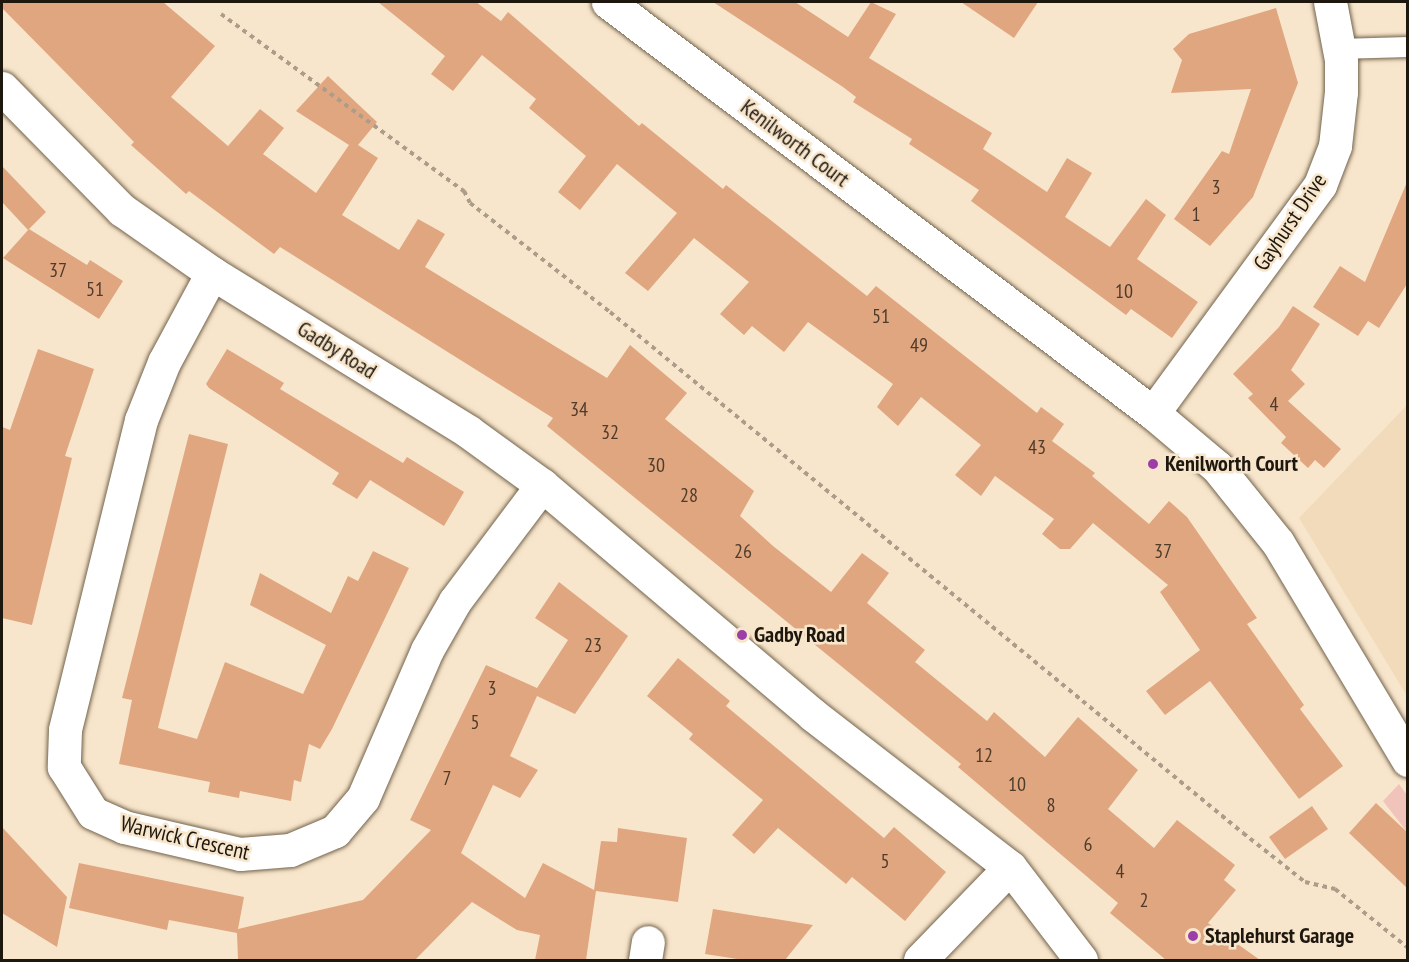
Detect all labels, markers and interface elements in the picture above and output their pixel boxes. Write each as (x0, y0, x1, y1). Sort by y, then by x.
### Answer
street label: Kenilworth Court (736, 94, 854, 192)
street label: Gayhurst Drive (1248, 168, 1332, 276)
house number: 3 (1212, 175, 1220, 199)
house number: 1 (1192, 202, 1200, 226)
house number: 37 (49, 258, 67, 282)
house number: 51 (86, 277, 104, 301)
house number: 10 (1115, 279, 1133, 303)
house number: 51 (872, 304, 890, 328)
street label: Gadby Road (292, 315, 382, 385)
house number: 49 (910, 333, 928, 357)
house number: 4 (1270, 392, 1278, 416)
house number: 34 (570, 397, 588, 421)
house number: 32 (601, 420, 619, 444)
house number: 43 (1028, 435, 1046, 459)
place label: Kenilworth Court (1165, 451, 1298, 477)
house number: 30 (647, 453, 665, 477)
marker: Kenilworth Court (1146, 457, 1160, 471)
house number: 28 (680, 483, 698, 507)
house number: 26 (734, 539, 752, 563)
house number: 37 (1154, 539, 1172, 563)
place label: Gadby Road (754, 622, 846, 648)
marker: Gadby Road (735, 628, 749, 642)
house number: 23 (584, 633, 602, 657)
house number: 3 (488, 676, 496, 700)
house number: 5 (471, 710, 479, 734)
house number: 12 (975, 743, 993, 767)
house number: 7 (443, 766, 451, 790)
house number: 10 (1008, 772, 1026, 796)
house number: 8 (1047, 793, 1055, 817)
street label: Warwick Crescent (118, 810, 252, 866)
house number: 6 (1084, 832, 1092, 856)
house number: 5 (881, 849, 889, 873)
house number: 4 (1116, 859, 1124, 883)
house number: 2 (1140, 888, 1148, 912)
place label: Staplehurst Garage (1205, 923, 1354, 949)
marker: Staplehurst Garage (1186, 929, 1200, 943)

